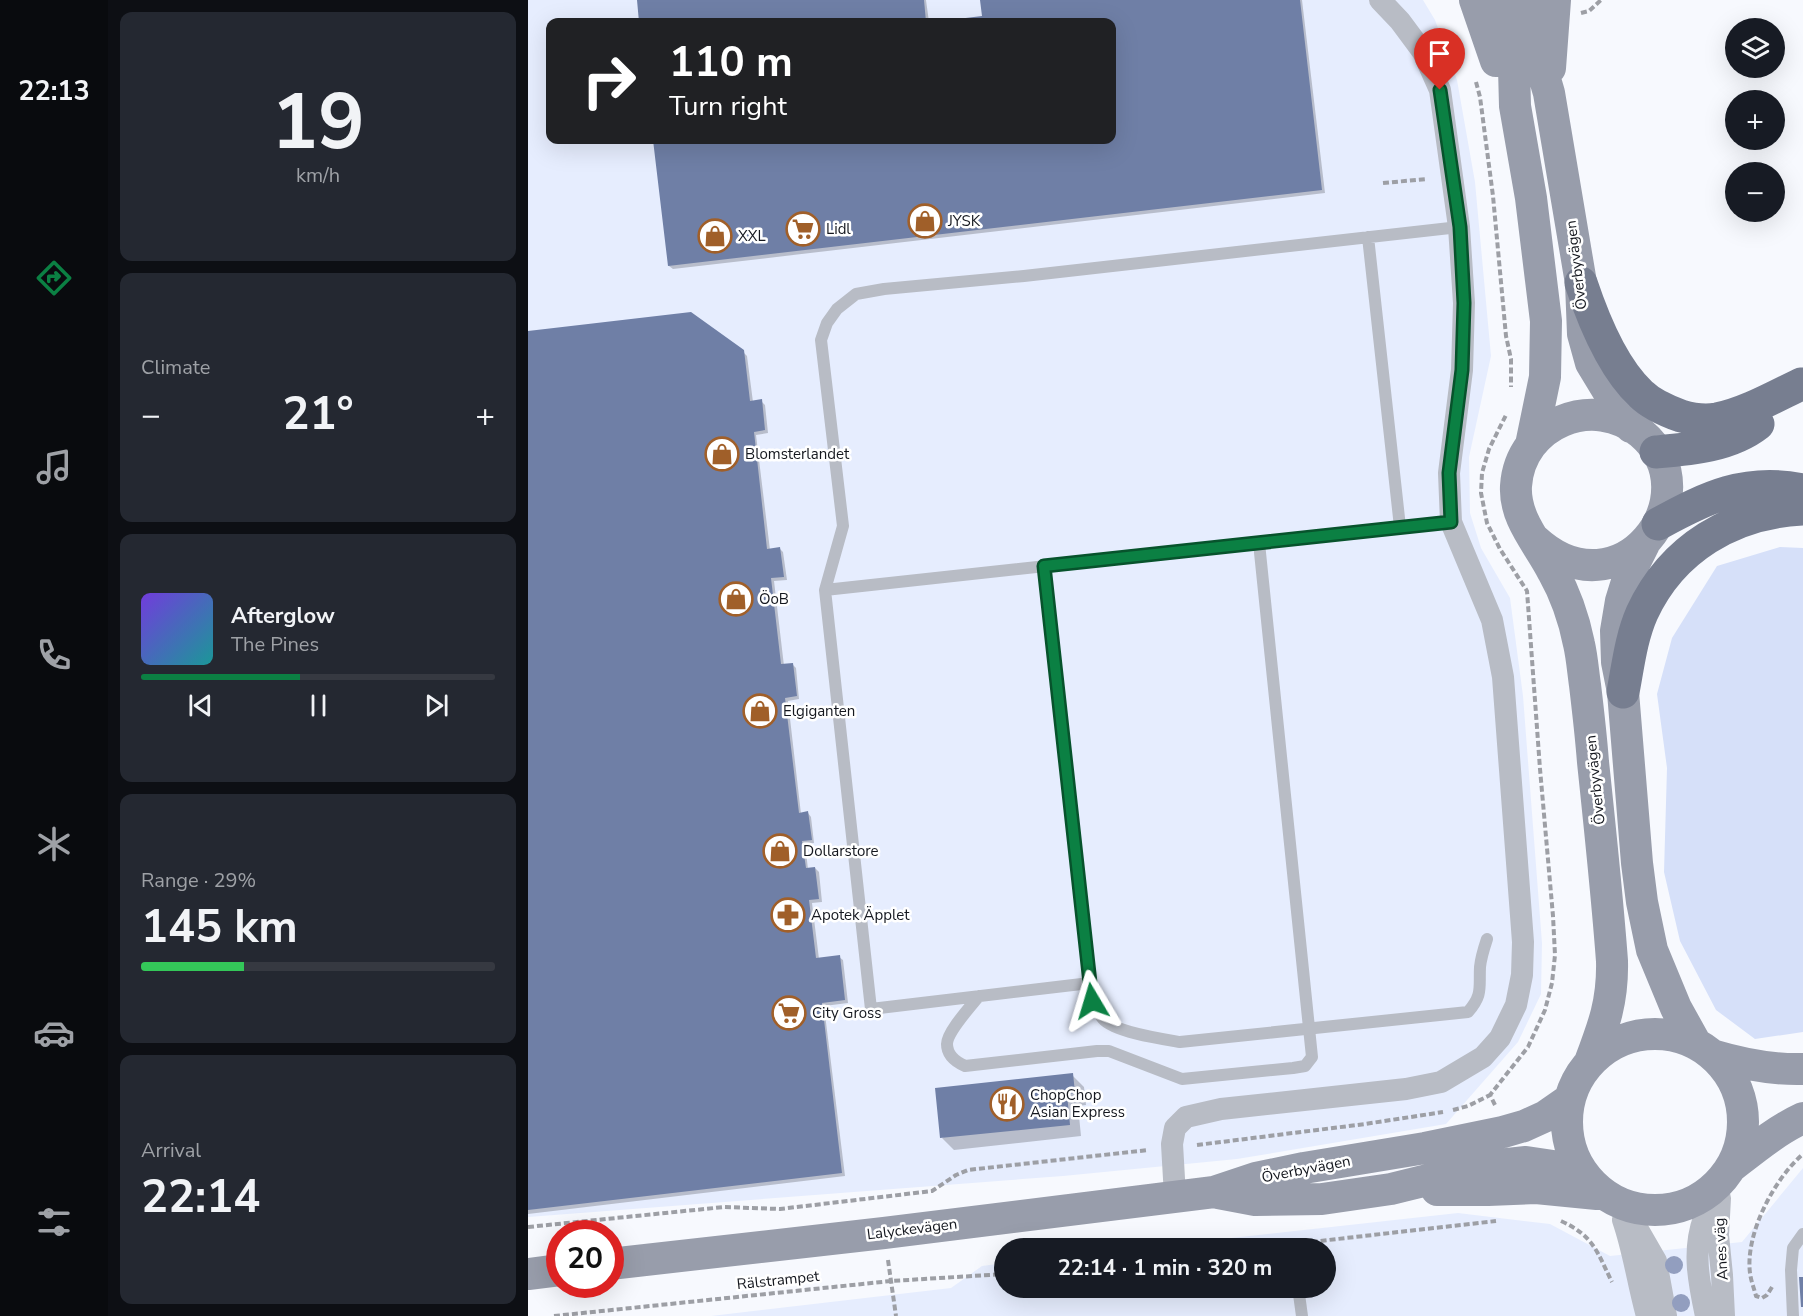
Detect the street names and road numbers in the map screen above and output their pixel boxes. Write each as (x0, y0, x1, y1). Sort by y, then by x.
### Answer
street label: Överbyvägen (1561, 219, 1591, 311)
street label: Överbyvägen (1580, 734, 1610, 826)
street label: Överbyvägen (1260, 1151, 1352, 1187)
street label: Lalyckevägen (866, 1214, 958, 1244)
street label: Anes väg (1709, 1217, 1733, 1281)
street label: Rälstrampet (736, 1266, 821, 1294)

